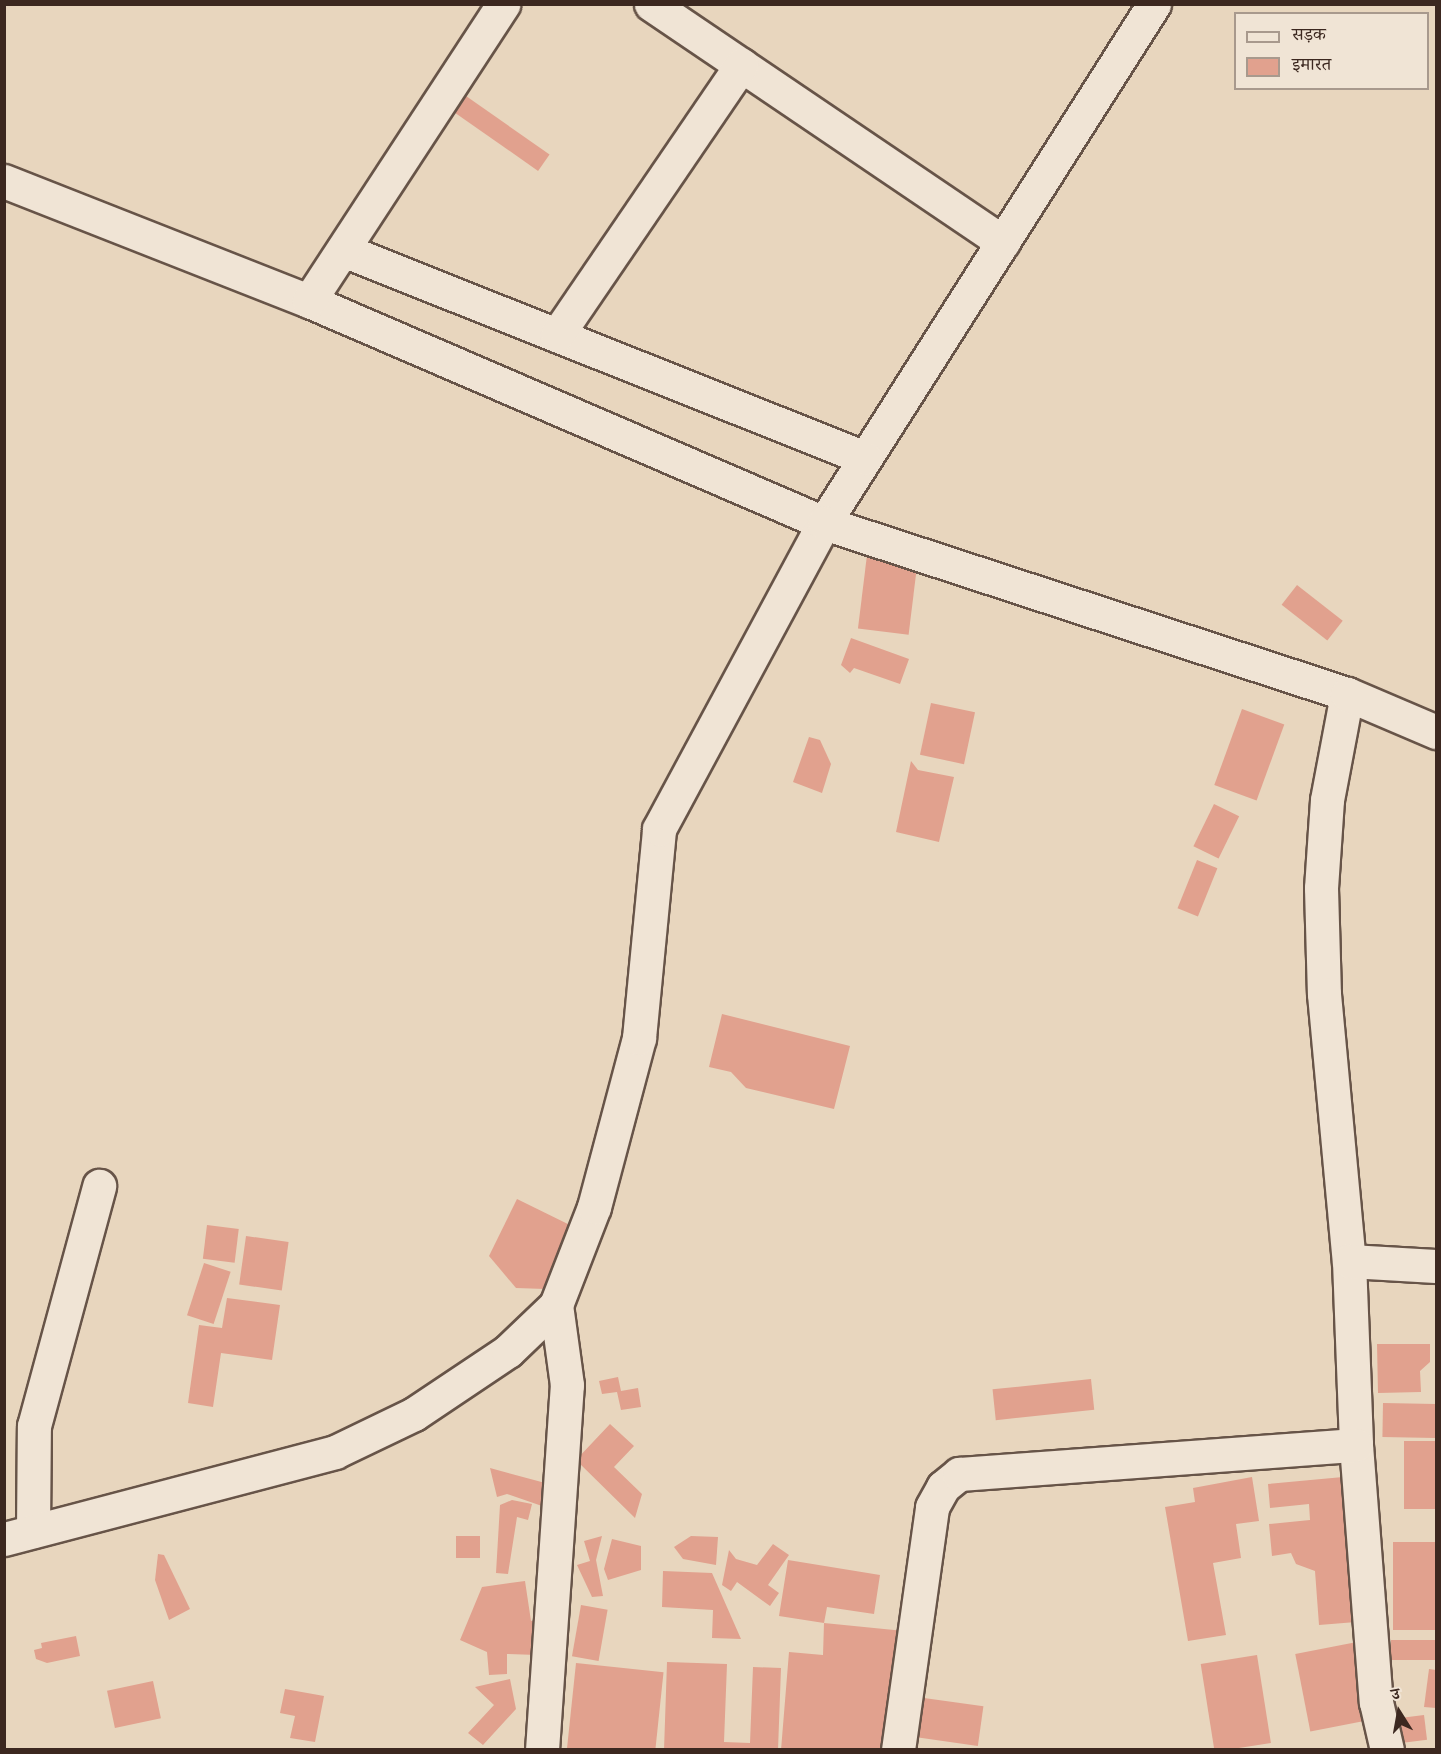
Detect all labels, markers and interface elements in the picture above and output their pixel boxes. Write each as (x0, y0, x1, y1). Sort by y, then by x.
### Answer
legend (1234, 12, 1429, 90)
text: सड़क (1292, 23, 1326, 46)
text: इमारत (1292, 53, 1331, 76)
north arrow (1369, 1682, 1429, 1742)
text: उ (1390, 1684, 1401, 1705)

